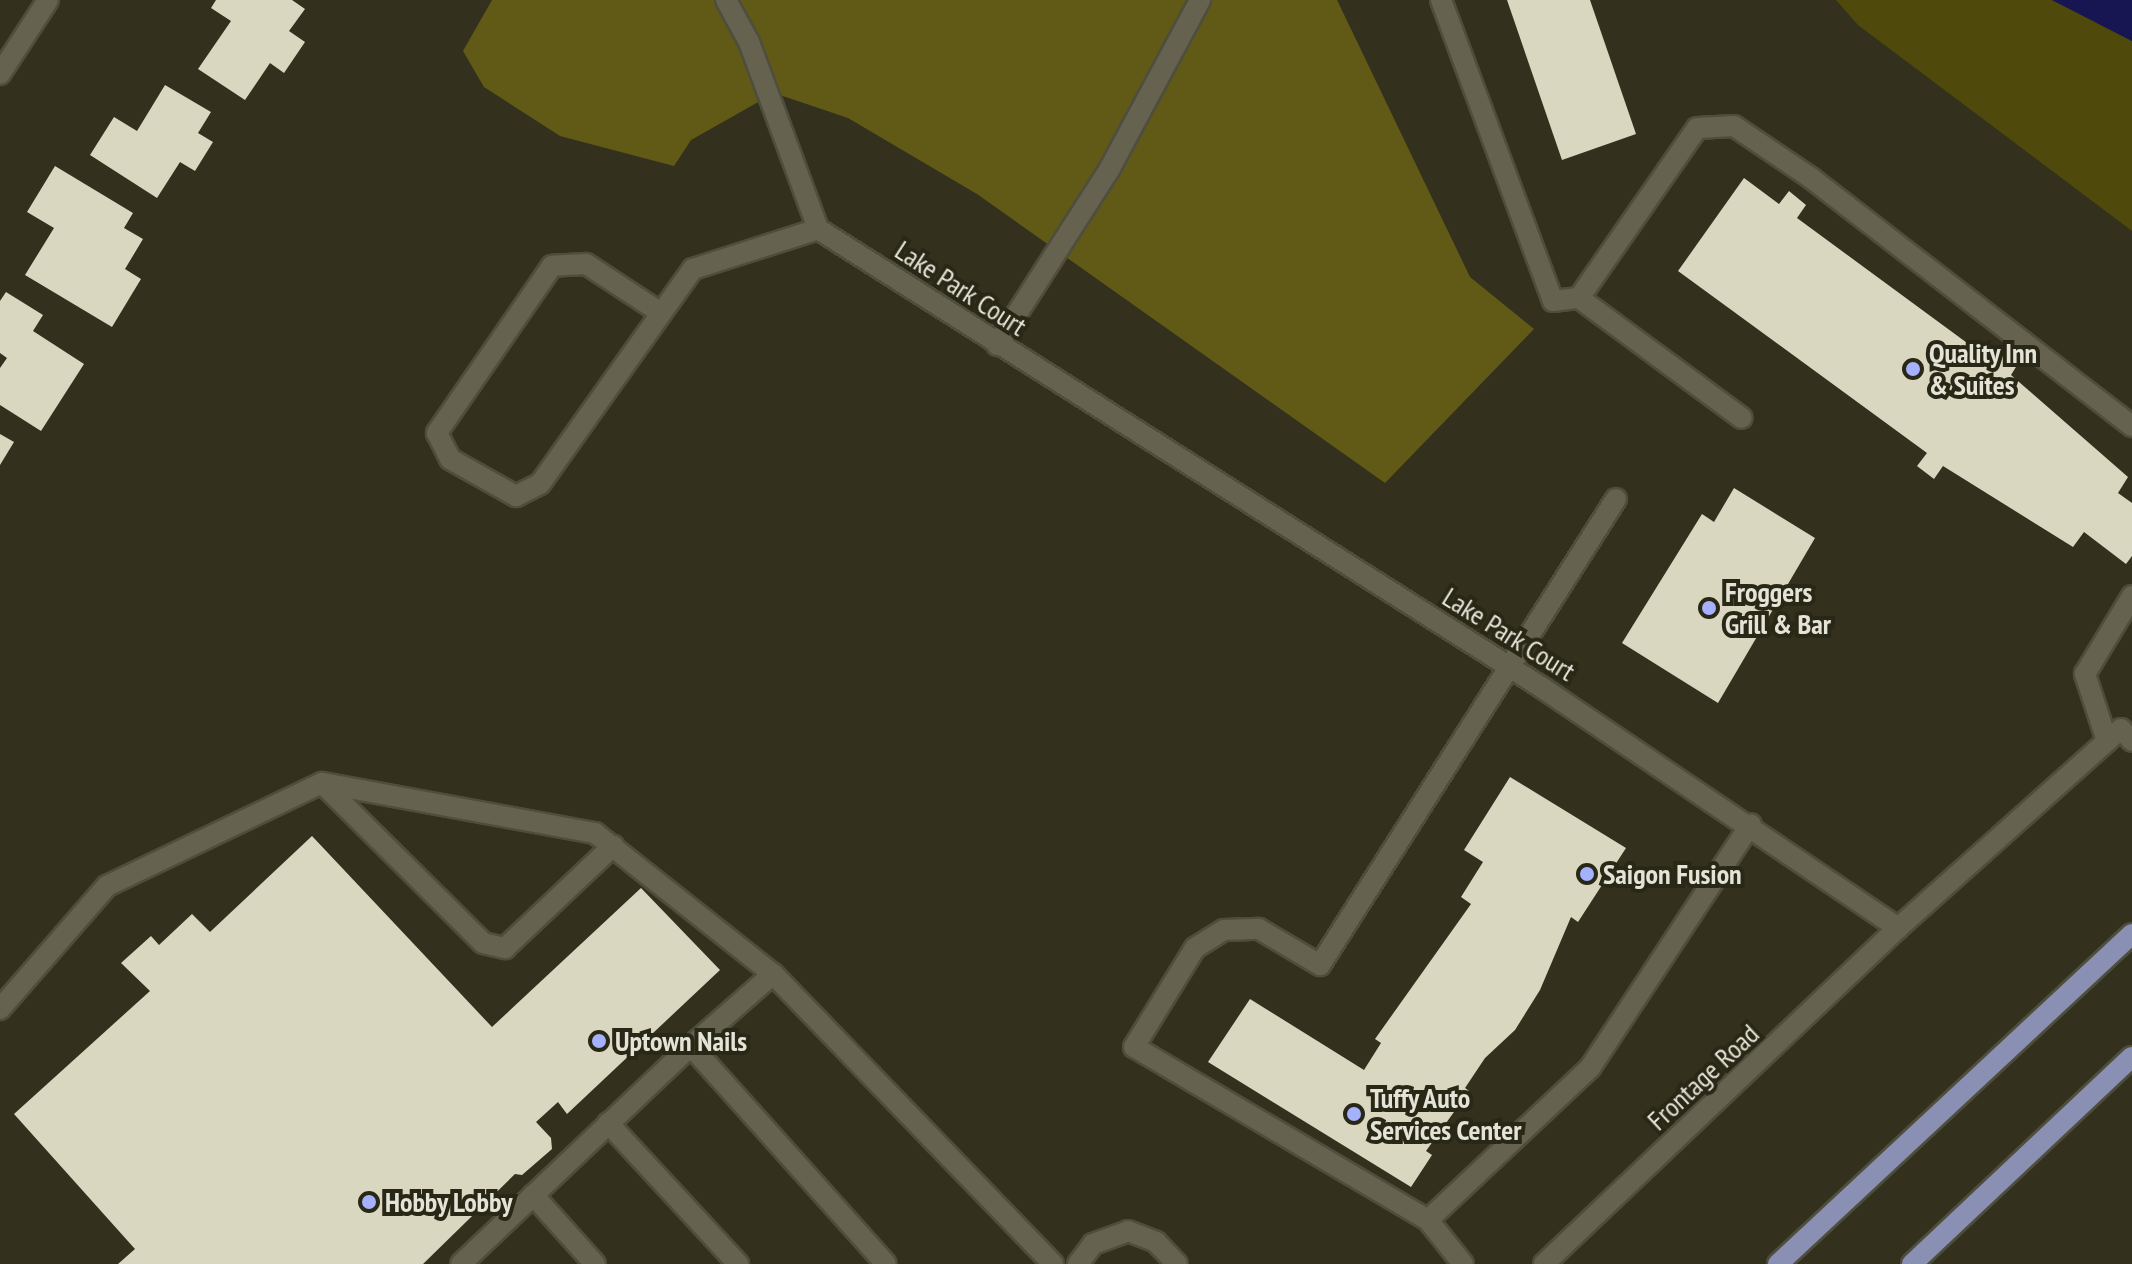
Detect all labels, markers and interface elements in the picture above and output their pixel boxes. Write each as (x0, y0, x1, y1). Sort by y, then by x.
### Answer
street label: Lake Park Court (889, 233, 1033, 343)
place label: Quality Inn & Suites (1929, 336, 2038, 402)
marker: Quality Inn & Suites (1904, 360, 1922, 378)
place label: Froggers Grill & Bar (1725, 575, 1831, 641)
street label: Lake Park Court (1436, 580, 1582, 688)
marker: Froggers Grill & Bar (1700, 599, 1718, 617)
place label: Saigon Fusion (1603, 857, 1742, 891)
marker: Saigon Fusion (1578, 865, 1596, 883)
street label: Frontage Road (1640, 1017, 1766, 1137)
place label: Uptown Nails (615, 1024, 747, 1058)
marker: Uptown Nails (590, 1032, 608, 1050)
place label: Tuffy Auto Services Center (1370, 1081, 1522, 1147)
marker: Tuffy Auto Services Center (1345, 1105, 1363, 1123)
place label: Hobby Lobby (385, 1185, 513, 1219)
marker: Hobby Lobby (360, 1193, 378, 1211)

